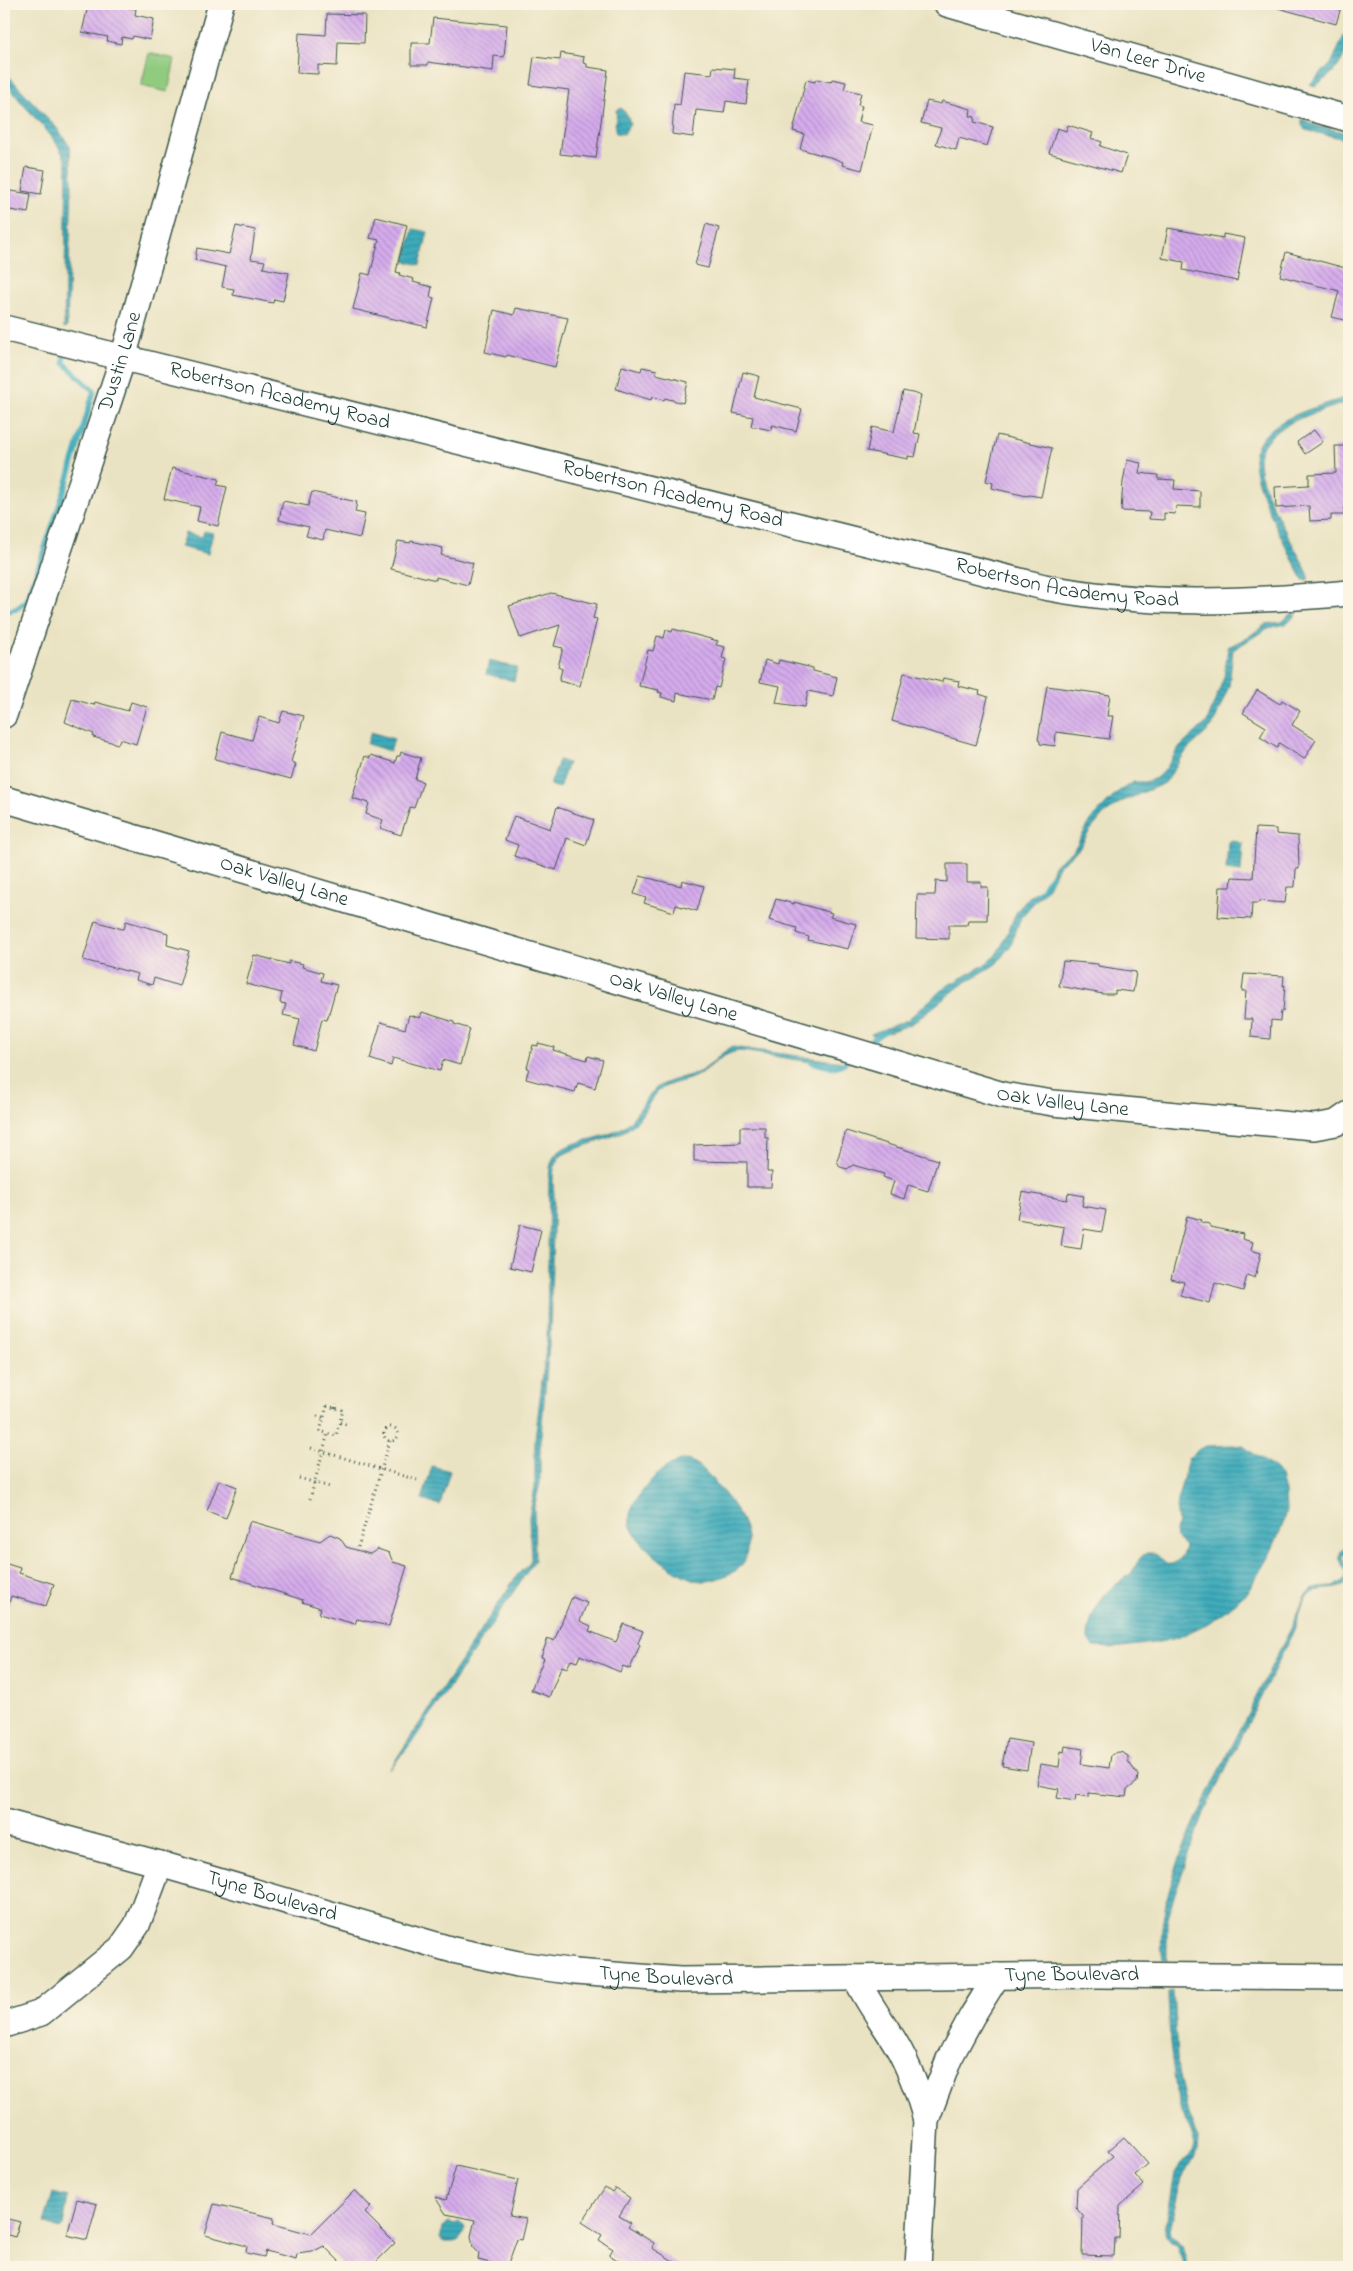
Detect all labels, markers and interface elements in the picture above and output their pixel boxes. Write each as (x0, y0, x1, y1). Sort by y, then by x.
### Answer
street label: Van Leer Drive (1086, 30, 1210, 92)
street label: Dustin Lane (91, 308, 150, 417)
street label: Robertson Academy Road (166, 355, 394, 439)
street label: Robertson Academy Road (559, 453, 787, 537)
street label: Robertson Academy Road (952, 550, 1179, 616)
street label: Oak Valley Lane (216, 849, 353, 915)
street label: Oak Valley Lane (605, 964, 742, 1031)
street label: Oak Valley Lane (994, 1079, 1131, 1125)
street label: Tyne Boulevard (203, 1863, 341, 1930)
street label: Tyne Boulevard (597, 1959, 734, 1995)
street label: Tyne Boulevard (1004, 1960, 1139, 1993)

